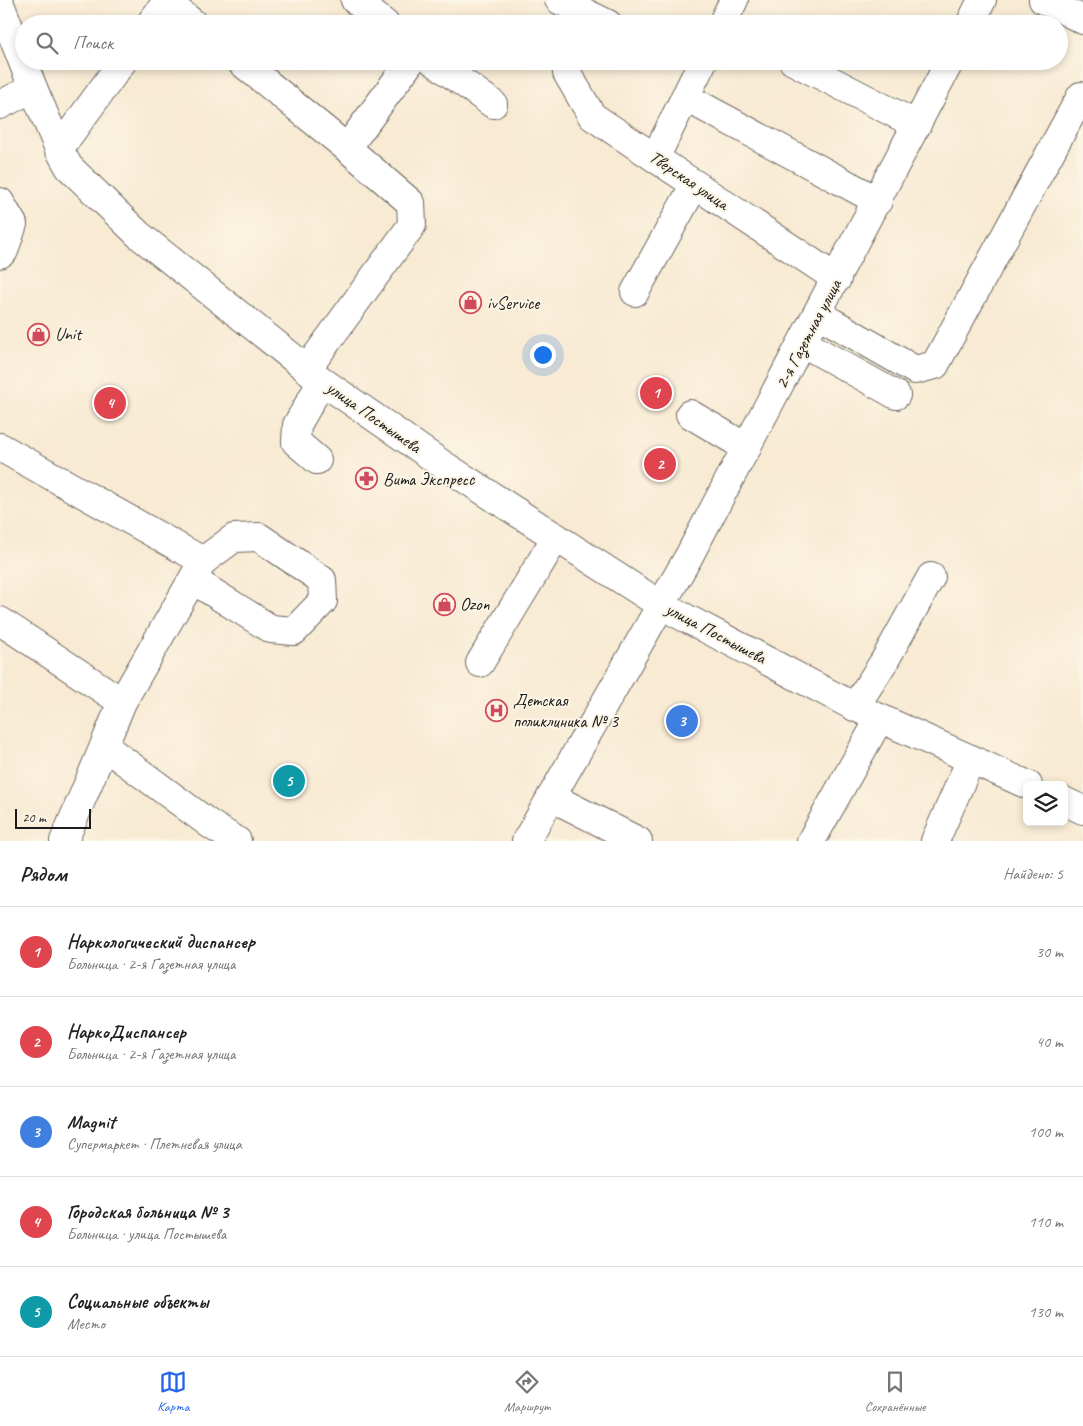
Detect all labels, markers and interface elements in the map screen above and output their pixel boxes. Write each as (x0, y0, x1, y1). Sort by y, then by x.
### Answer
search box (15, 15, 1068, 70)
icon: search (33, 29, 61, 57)
text: Поиск (73, 31, 113, 55)
street label: Тверская улица (645, 145, 734, 215)
street label: 2-я Газетная улица (770, 274, 848, 393)
shop icon: ivService (459, 291, 483, 315)
place label: ivService (487, 292, 540, 314)
shop icon: Unit (27, 322, 51, 346)
place label: Unit (55, 323, 83, 345)
your location (530, 342, 556, 368)
pin: 1 (640, 374, 672, 412)
street label: улица Постышева (322, 376, 427, 459)
pin: 4 (94, 384, 126, 422)
pin: 2 (644, 445, 676, 483)
pharmacy icon: Вита Экспресс (355, 467, 379, 491)
place label: Вита Экспресс (383, 468, 476, 490)
shop icon: Ozon (432, 592, 456, 616)
place label: Ozon (460, 593, 490, 615)
street label: улица Постышева (661, 597, 771, 669)
place label: Детская поликлиника № 3 (513, 689, 620, 732)
hospital icon: Детская поликлиника № 3 (485, 698, 509, 722)
pin: 3 (666, 702, 698, 740)
pin: 5 (273, 762, 305, 800)
map controls (1023, 781, 1068, 826)
button: layers (1023, 781, 1068, 826)
scale bar (15, 806, 91, 829)
text: 20 m (22, 809, 46, 826)
text: Рядом (20, 861, 67, 887)
text: Найдено: 5 (1003, 864, 1063, 884)
text: Наркологический диспансер (67, 930, 255, 954)
text: 1 (32, 942, 40, 962)
text: 30 m (1036, 942, 1063, 962)
text: Больница · 2-я Газетная улица (67, 954, 235, 974)
text: НаркоДиспансер (67, 1020, 186, 1044)
text: 2 (32, 1032, 40, 1052)
text: 40 m (1036, 1032, 1063, 1052)
text: Больница · 2-я Газетная улица (67, 1044, 235, 1064)
text: Magnit (67, 1110, 115, 1134)
text: 3 (32, 1122, 40, 1142)
text: 100 m (1029, 1122, 1063, 1142)
text: Супермаркет · Плетневая улица (67, 1134, 242, 1154)
text: Городская больница № 3 (67, 1200, 229, 1224)
text: 4 (32, 1212, 40, 1232)
text: 110 m (1029, 1212, 1063, 1232)
text: Больница · улица Постышева (67, 1224, 226, 1244)
text: Социальные объекты (67, 1290, 208, 1314)
text: 5 (33, 1302, 39, 1322)
text: 130 m (1029, 1302, 1063, 1322)
text: Место (67, 1314, 105, 1334)
tab: Карта (157, 1368, 189, 1415)
tab: Маршрут (504, 1368, 550, 1415)
tab: Сохранённые (865, 1368, 926, 1415)

